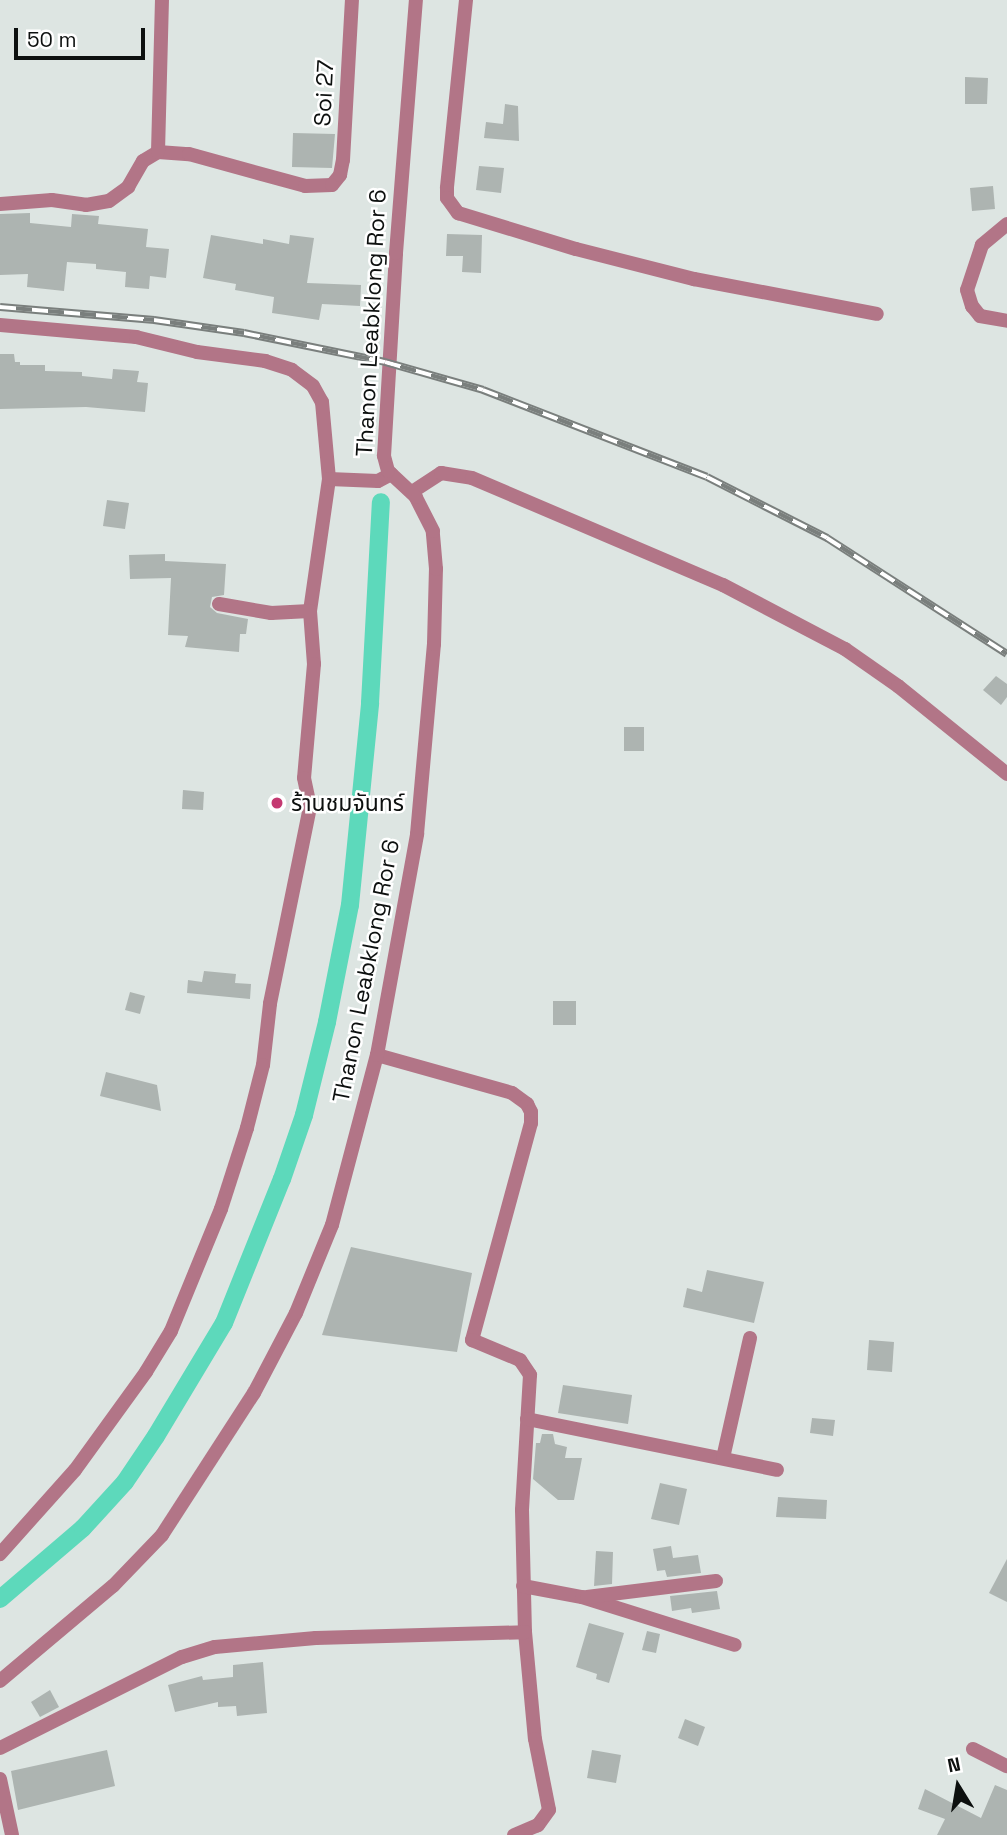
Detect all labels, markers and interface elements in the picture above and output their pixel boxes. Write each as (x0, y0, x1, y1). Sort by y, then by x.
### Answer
scale bar (18, 14, 149, 58)
text: 50 m (27, 26, 77, 53)
street label: Soi 27 (308, 59, 340, 127)
street label: Thanon Leabklong Ror 6 (350, 189, 392, 457)
place label: ร้านชมจันทร์ (291, 789, 404, 817)
marker: ร้านชมจันทร์ (269, 795, 285, 811)
street label: Thanon Leabklong Ror 6 (327, 837, 405, 1105)
north arrow (923, 1751, 993, 1821)
text: N (945, 1751, 963, 1778)

